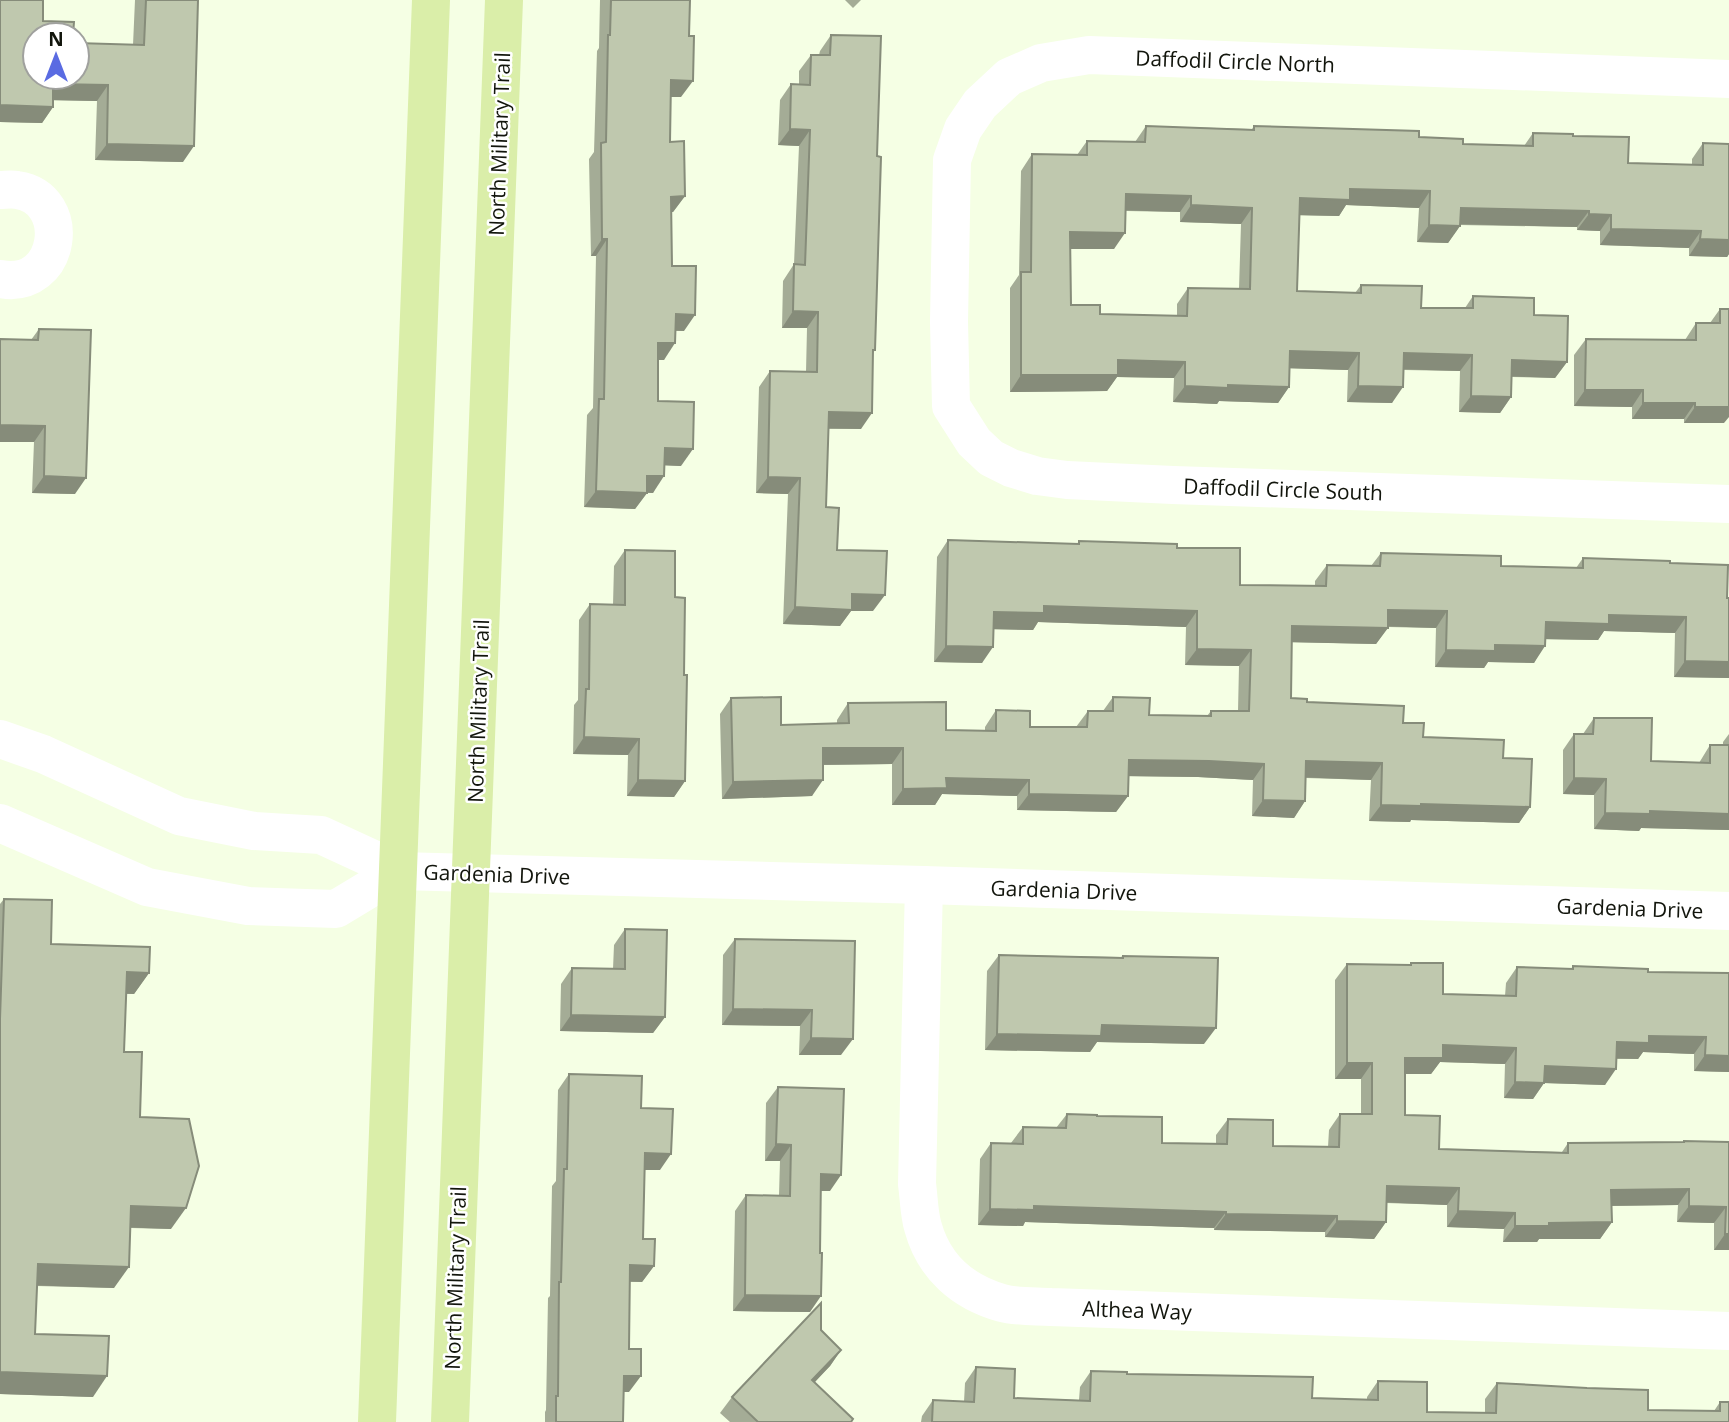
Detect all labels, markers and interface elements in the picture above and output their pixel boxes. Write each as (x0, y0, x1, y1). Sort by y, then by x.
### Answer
north arrow (21, 21, 91, 91)
text: N (48, 26, 64, 52)
street label: Daffodil Circle North (1135, 44, 1335, 78)
street label: North Military Trail (482, 52, 516, 236)
street label: Daffodil Circle South (1183, 472, 1383, 506)
street label: North Military Trail (461, 619, 495, 803)
street label: Gardenia Drive (423, 857, 571, 891)
street label: Gardenia Drive (990, 873, 1138, 907)
street label: Gardenia Drive (1556, 891, 1704, 925)
street label: North Military Trail (438, 1186, 472, 1370)
street label: Althea Way (1082, 1294, 1193, 1326)

